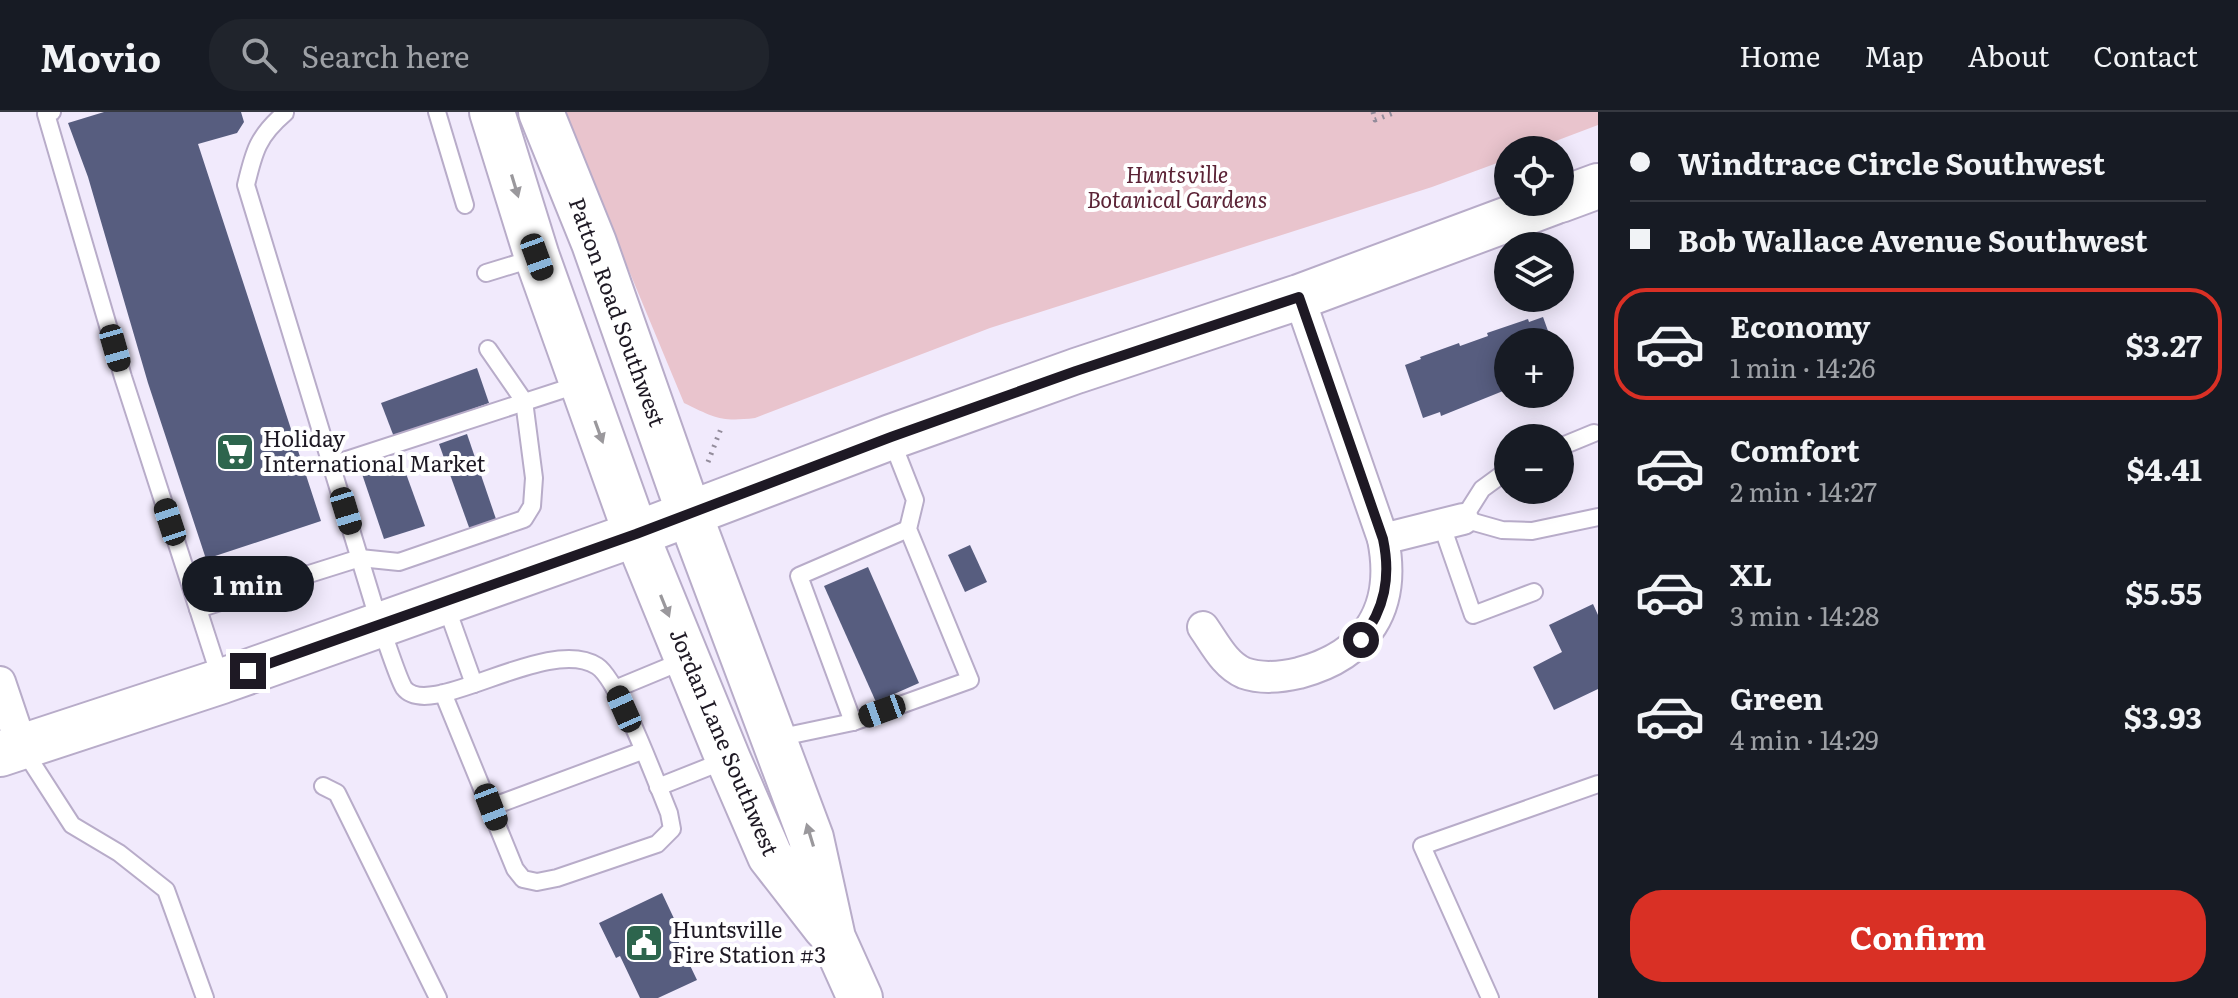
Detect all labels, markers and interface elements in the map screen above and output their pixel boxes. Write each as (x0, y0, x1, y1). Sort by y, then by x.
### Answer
search box (209, 19, 769, 91)
text: Movio (40, 27, 161, 84)
icon: search (237, 33, 281, 77)
text: Search here (301, 33, 470, 77)
text: Home (1739, 34, 1820, 76)
text: Map (1864, 34, 1924, 76)
text: About (1968, 34, 2049, 76)
text: Contact (2093, 34, 2198, 76)
map controls (1494, 136, 1574, 504)
button: locate (1494, 136, 1574, 216)
text: Windtrace Circle Southwest (1678, 140, 2105, 184)
park label: Huntsville Botanical Gardens (1087, 157, 1267, 215)
one-way arrow (509, 175, 522, 199)
street label: Patton Road Southwest (562, 192, 675, 431)
text: Bob Wallace Avenue Southwest (1678, 217, 2148, 261)
car (518, 230, 556, 284)
button: layers (1494, 232, 1574, 312)
text: Economy (1730, 303, 1870, 347)
icon: car (1634, 308, 1706, 380)
car (97, 322, 133, 374)
text: $3.27 (2126, 322, 2202, 366)
button: + (1494, 328, 1574, 408)
text: 1 min · 14:26 (1730, 347, 1875, 386)
place label: Holiday International Market (263, 421, 486, 479)
one-way arrow (594, 421, 606, 445)
button: − (1494, 424, 1574, 504)
text: Comfort (1730, 427, 1860, 471)
supermarket icon: Holiday International Market (214, 431, 256, 473)
icon: car (1634, 432, 1706, 504)
text: $4.41 (2127, 446, 2202, 490)
text: 2 min · 14:27 (1730, 471, 1877, 510)
car (328, 485, 364, 537)
car (151, 495, 189, 549)
text: XL (1730, 551, 1772, 595)
callout: 1 min (182, 555, 314, 611)
icon: car (1634, 556, 1706, 628)
text: 1 min (213, 564, 283, 603)
text: $5.55 (2125, 570, 2202, 614)
one-way arrow (659, 594, 672, 618)
text: 3 min · 14:28 (1730, 595, 1879, 634)
street label: Jordan Lane Southwest (662, 622, 788, 860)
route start (1343, 622, 1379, 658)
route end (230, 653, 266, 689)
text: Green (1730, 675, 1823, 719)
icon: car (1634, 680, 1706, 752)
car (603, 682, 645, 736)
car (855, 692, 909, 730)
text: $3.93 (2124, 694, 2202, 738)
text: 4 min · 14:29 (1730, 719, 1879, 758)
car (471, 780, 511, 834)
one-way arrow (803, 823, 815, 847)
button: Confirm (1630, 890, 2206, 982)
place label: Huntsville Fire Station #3 (672, 912, 826, 970)
public building icon: Huntsville Fire Station #3 (623, 922, 665, 964)

